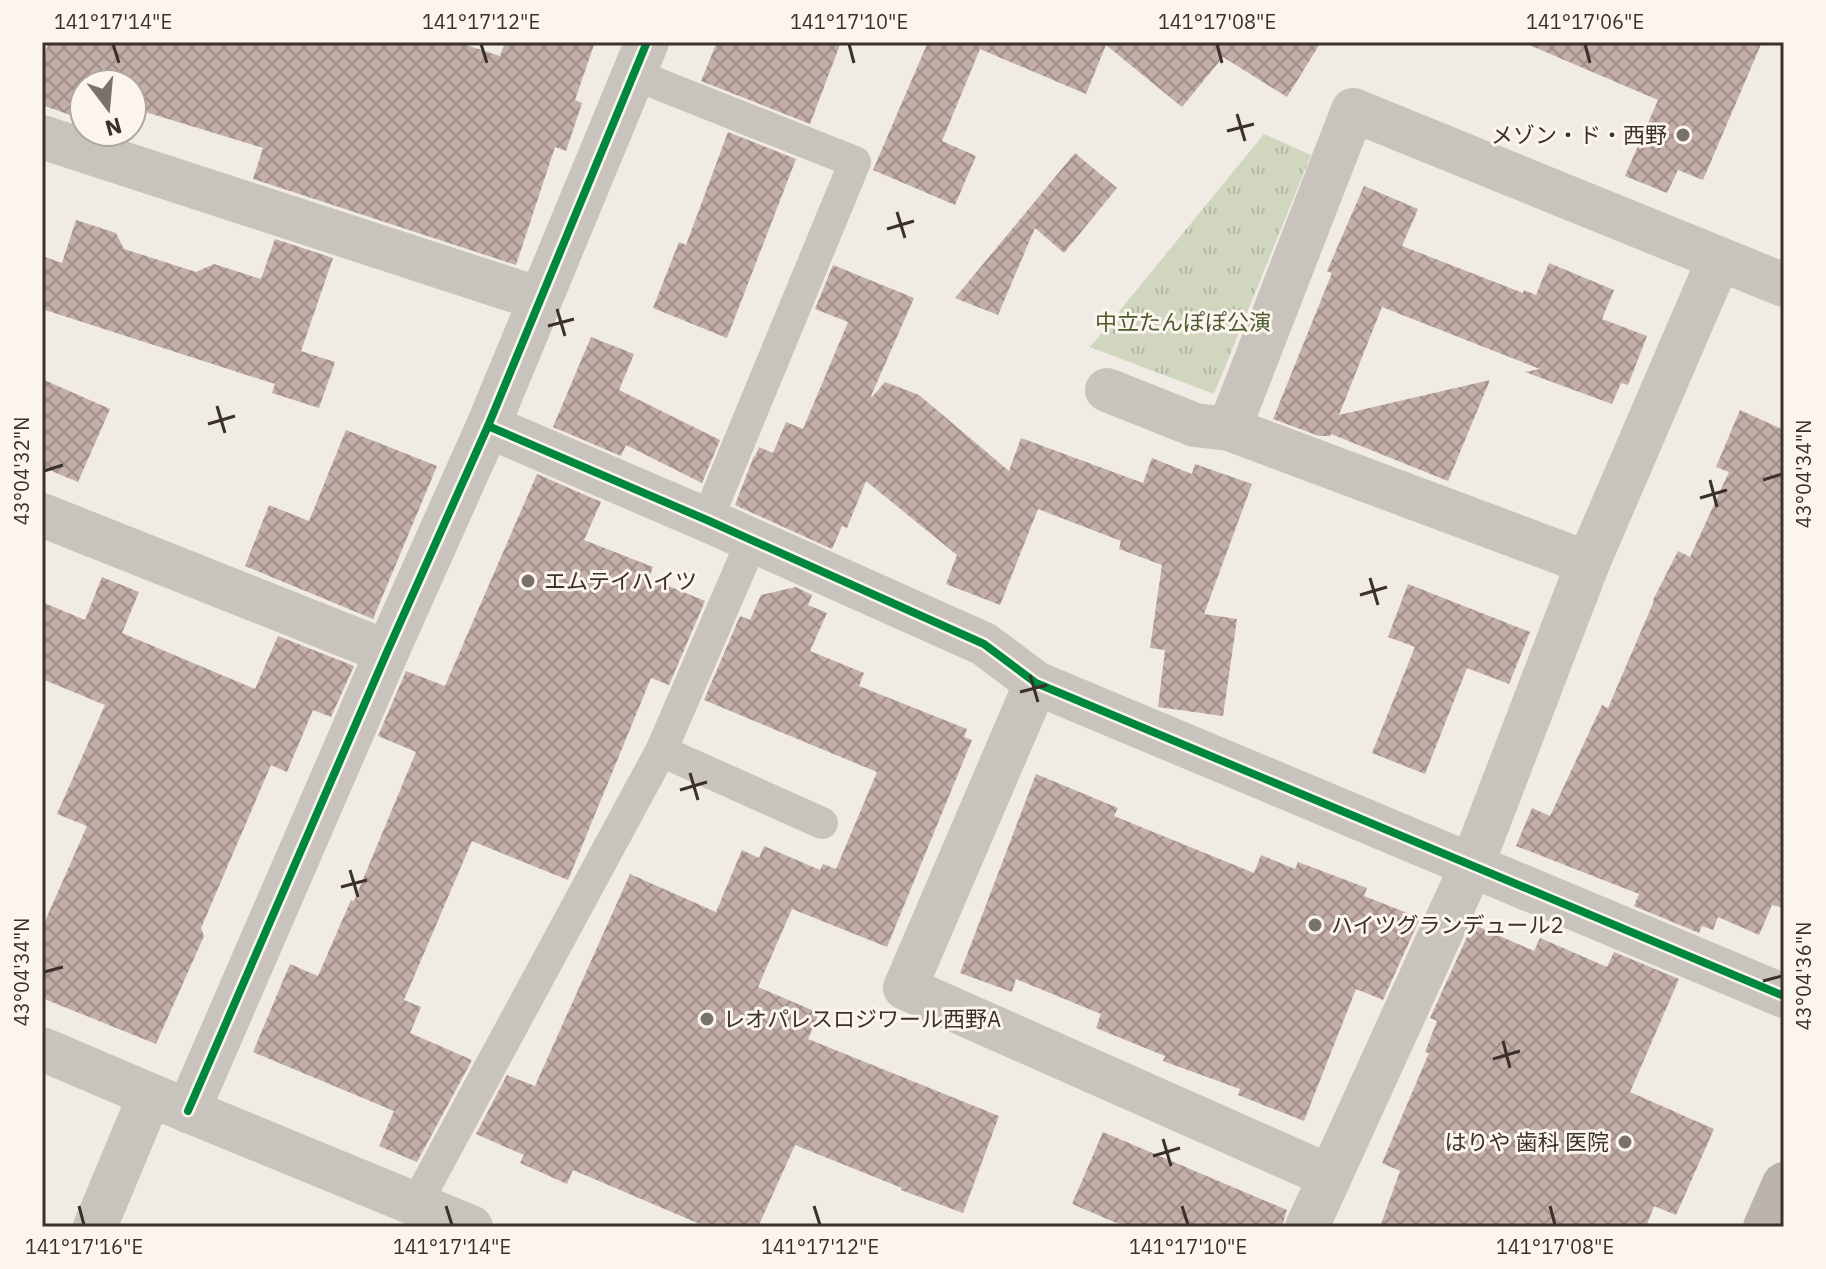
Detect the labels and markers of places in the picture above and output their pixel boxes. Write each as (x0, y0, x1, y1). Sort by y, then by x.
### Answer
place label: メゾン・ド・西野 (1491, 120, 1667, 149)
marker: メゾン・ド・西野 (1674, 126, 1692, 144)
place label: エムテイハイツ (544, 566, 697, 595)
marker: エムテイハイツ (519, 572, 537, 590)
place label: ハイツグランデュール2 (1331, 910, 1564, 939)
marker: ハイツグランデュール2 (1306, 916, 1324, 934)
place label: レオパレスロジワール西野A (723, 1004, 1001, 1033)
marker: レオパレスロジワール西野A (698, 1010, 716, 1028)
place label: はりや 歯科 医院 (1445, 1127, 1609, 1156)
marker: はりや 歯科 医院 (1616, 1133, 1634, 1151)

